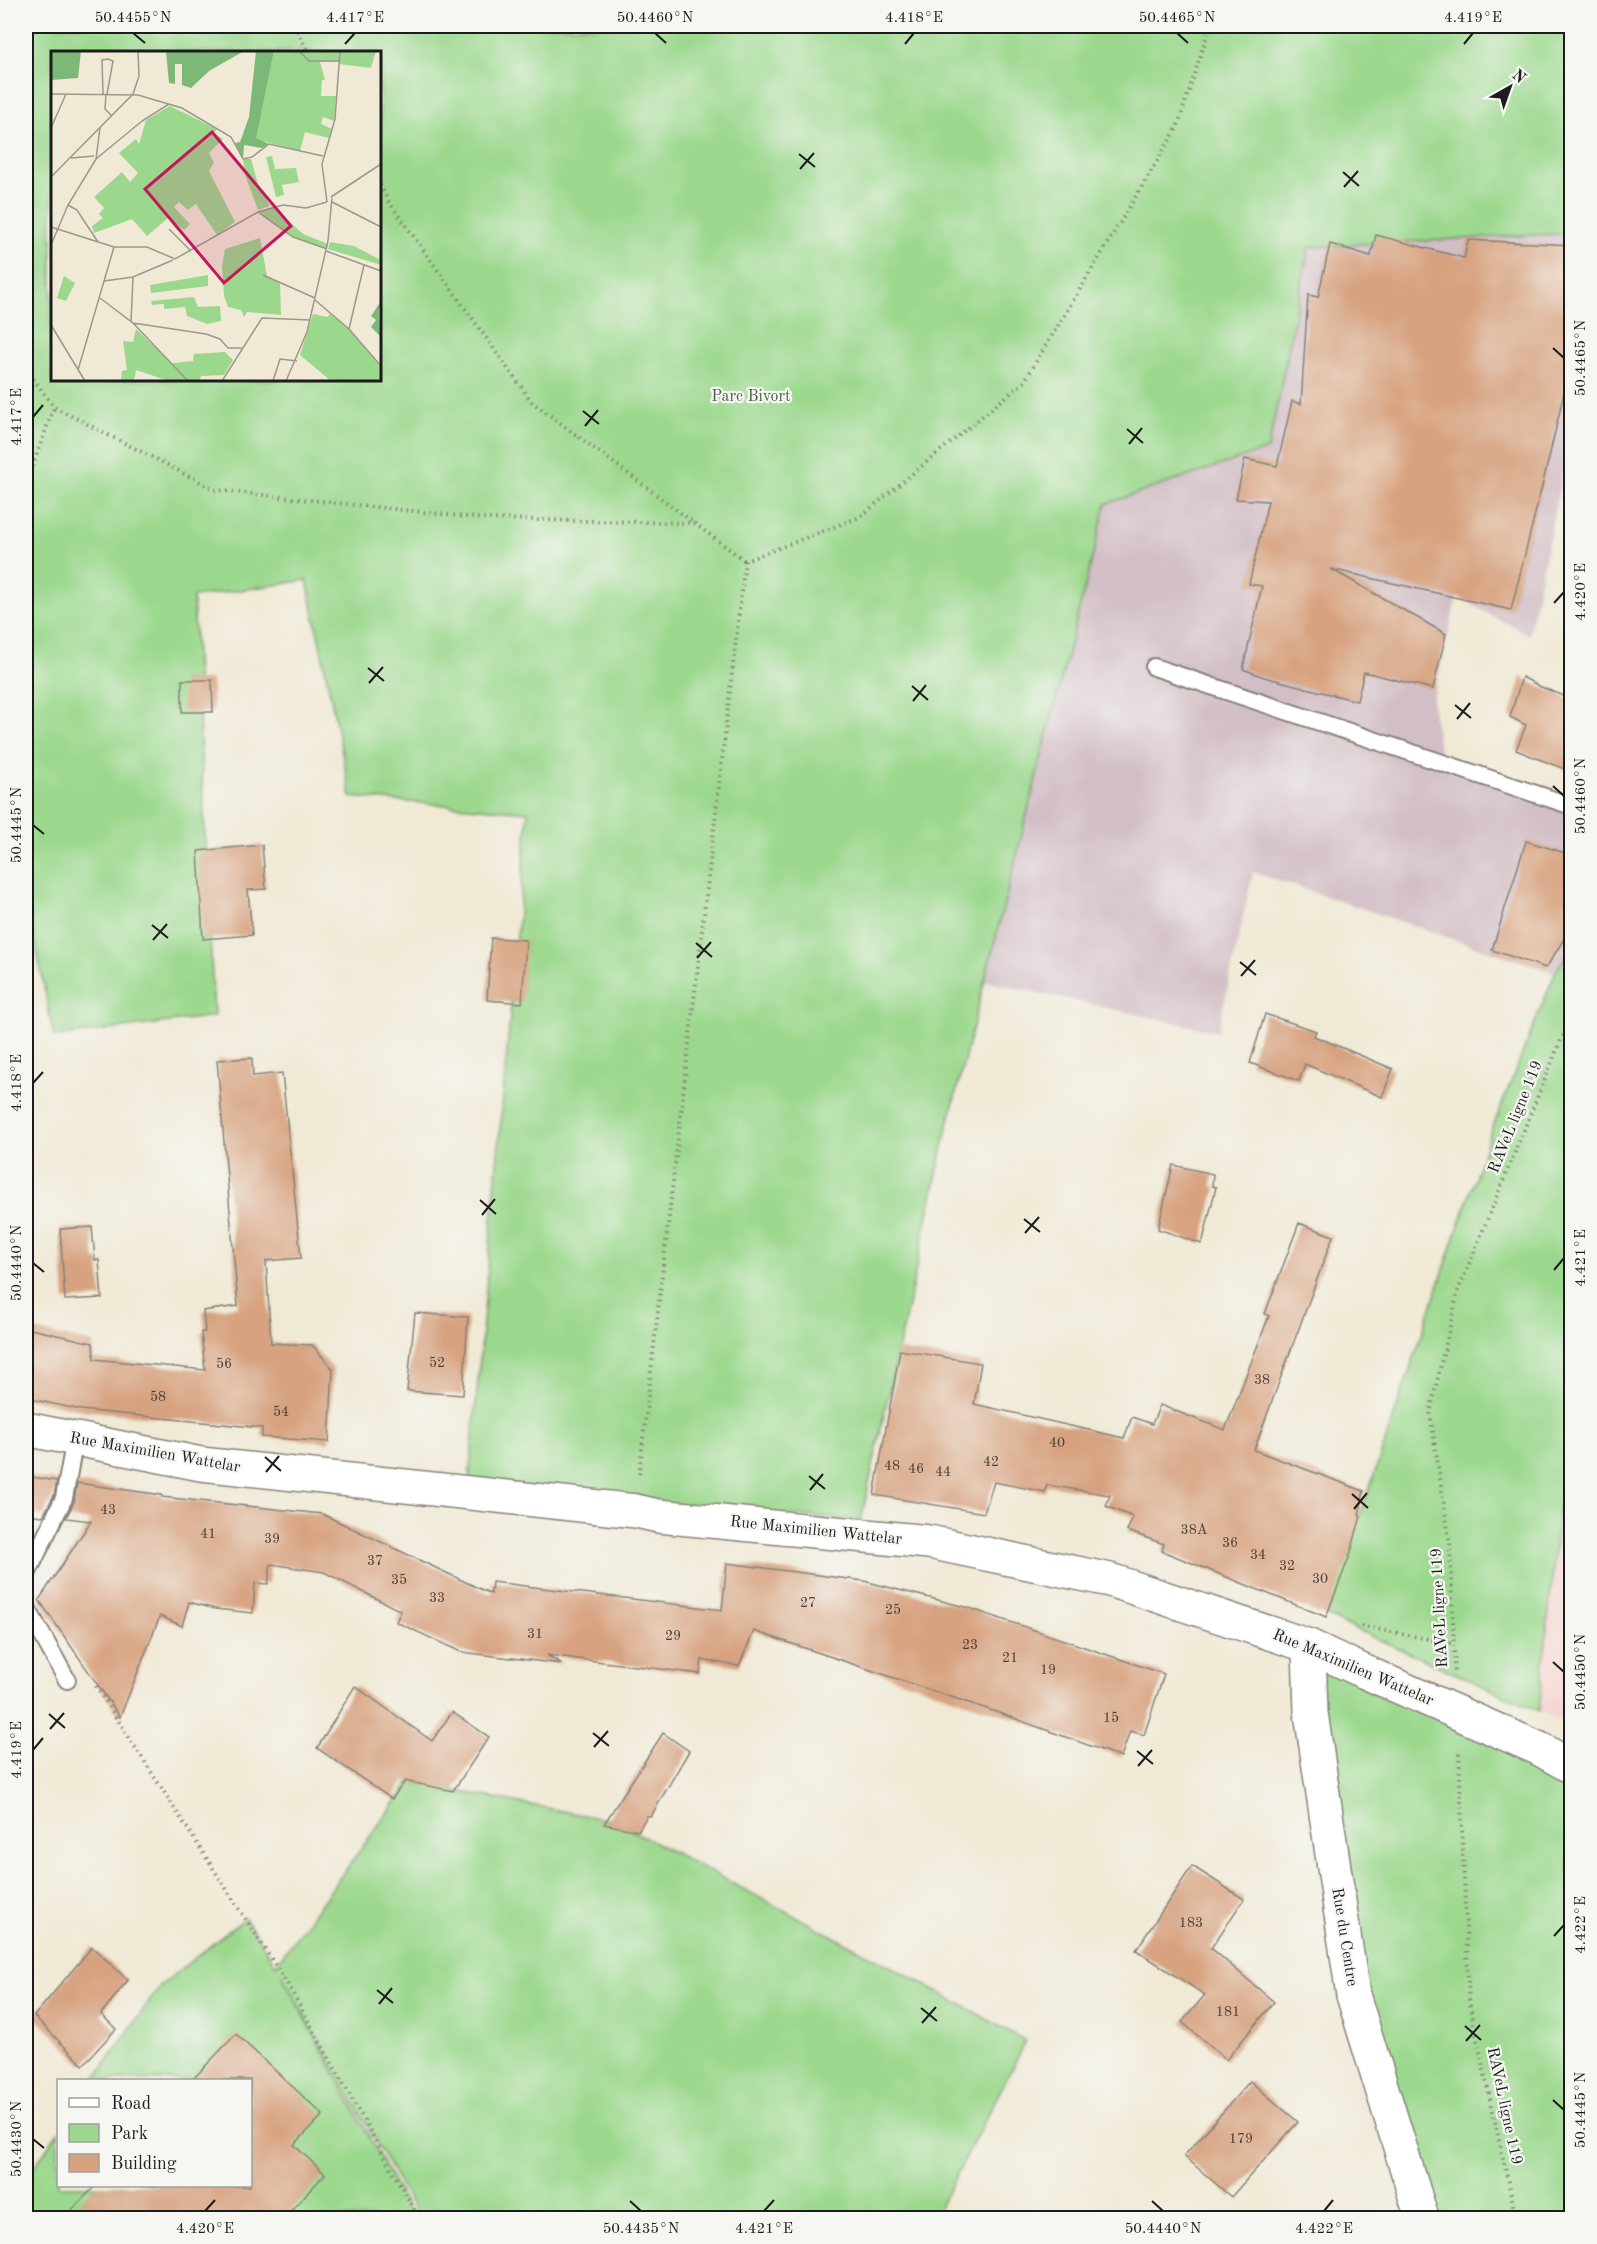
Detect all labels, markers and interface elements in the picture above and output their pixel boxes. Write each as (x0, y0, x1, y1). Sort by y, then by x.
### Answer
text: 50.4455°N (95, 11, 172, 26)
text: 4.417°E (326, 11, 384, 26)
text: 50.4460°N (617, 11, 694, 26)
text: 4.418°E (885, 11, 943, 26)
text: 50.4465°N (1139, 11, 1216, 26)
text: 4.419°E (1444, 11, 1502, 26)
inset map (51, 51, 381, 381)
north arrow (1480, 57, 1540, 117)
text: N (1509, 67, 1529, 88)
text: 50.4465°N (1574, 319, 1589, 396)
text: 4.417°E (10, 388, 25, 446)
park label: Parc Bivort (711, 389, 791, 405)
text: 4.420°E (1574, 563, 1589, 621)
text: 50.4460°N (1574, 757, 1589, 834)
text: 50.4445°N (10, 786, 25, 863)
text: 4.418°E (10, 1054, 25, 1112)
street label: RAVeL ligne 119 (1486, 1058, 1546, 1176)
text: 50.4440°N (10, 1224, 25, 1301)
text: 4.421°E (1574, 1229, 1589, 1287)
house number: 52 (429, 1356, 445, 1370)
house number: 56 (216, 1357, 232, 1371)
house number: 38 (1254, 1373, 1270, 1387)
house number: 58 (150, 1390, 166, 1404)
house number: 54 (273, 1405, 289, 1419)
street label: Rue Maximilien Wattelar (68, 1430, 242, 1476)
house number: 40 (1049, 1436, 1065, 1450)
house number: 42 (983, 1455, 999, 1469)
house number: 48 (884, 1459, 900, 1473)
house number: 46 (908, 1462, 924, 1476)
house number: 44 (935, 1465, 951, 1479)
house number: 43 (100, 1503, 116, 1517)
street label: Rue Maximilien Wattelar (729, 1514, 903, 1548)
house number: 38A (1181, 1523, 1208, 1537)
house number: 41 (200, 1527, 216, 1541)
house number: 39 (264, 1532, 280, 1546)
house number: 36 (1222, 1536, 1238, 1550)
house number: 34 (1250, 1548, 1266, 1562)
street label: RAVeL ligne 119 (1429, 1548, 1451, 1668)
house number: 37 (367, 1554, 383, 1568)
house number: 32 (1279, 1559, 1295, 1573)
house number: 30 (1312, 1572, 1328, 1586)
house number: 35 (391, 1573, 407, 1587)
house number: 33 (429, 1591, 445, 1605)
house number: 27 (800, 1596, 816, 1610)
house number: 25 (885, 1603, 901, 1617)
house number: 31 (527, 1627, 543, 1641)
street label: Rue Maximilien Wattelar (1270, 1627, 1436, 1709)
house number: 29 (665, 1629, 681, 1643)
text: 50.4450°N (1574, 1633, 1589, 1710)
house number: 23 (962, 1638, 978, 1652)
house number: 21 (1002, 1651, 1018, 1665)
house number: 19 (1040, 1663, 1056, 1677)
house number: 15 (1103, 1711, 1119, 1725)
text: 4.419°E (10, 1721, 25, 1779)
street label: Rue du Centre (1328, 1887, 1360, 1987)
text: 4.422°E (1574, 1896, 1589, 1954)
house number: 183 (1179, 1916, 1203, 1930)
house number: 181 (1216, 2005, 1240, 2019)
street label: RAVeL ligne 119 (1484, 2046, 1524, 2166)
text: 50.4445°N (1574, 2071, 1589, 2148)
legend (57, 2079, 252, 2187)
text: Road (111, 2095, 151, 2113)
text: 50.4430°N (10, 2100, 25, 2177)
text: Park (111, 2125, 148, 2143)
house number: 179 (1229, 2132, 1253, 2146)
text: Building (111, 2155, 177, 2173)
text: 4.420°E (176, 2222, 234, 2237)
text: 50.4435°N (603, 2222, 680, 2237)
text: 4.421°E (735, 2222, 793, 2237)
text: 50.4440°N (1125, 2222, 1202, 2237)
text: 4.422°E (1295, 2222, 1353, 2237)

